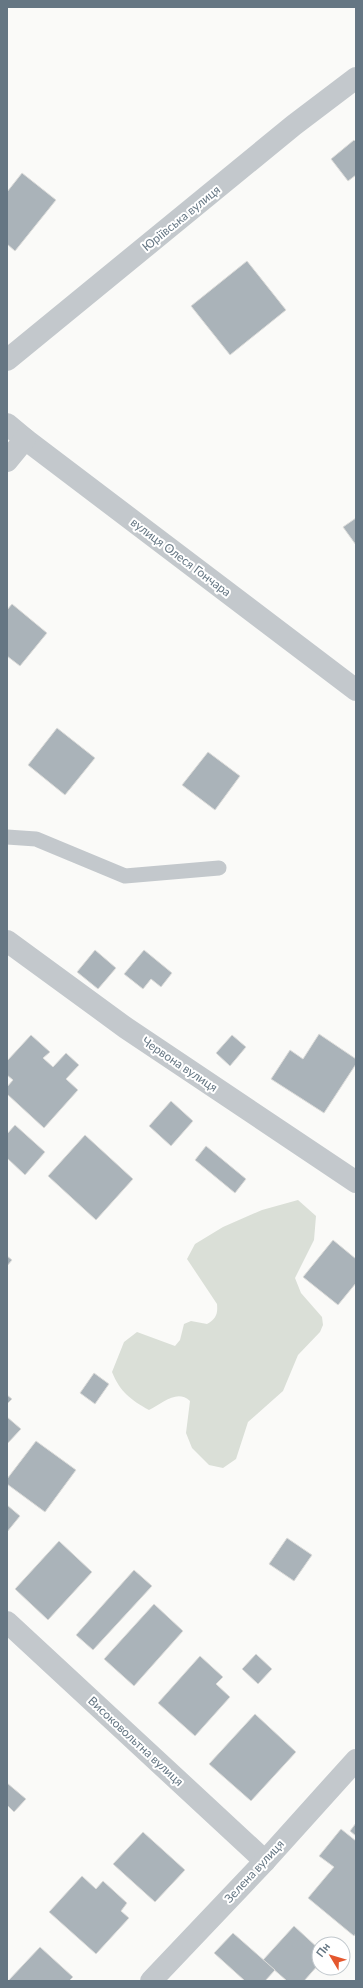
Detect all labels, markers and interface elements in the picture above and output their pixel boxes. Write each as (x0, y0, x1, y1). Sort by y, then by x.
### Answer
street label: Юріївська вулиця (139, 182, 223, 254)
street label: вулиця Олеся Гончара (128, 514, 234, 600)
street label: Червона вулиця (139, 1033, 221, 1095)
street label: Високовольтна вулиця (85, 1693, 187, 1789)
street label: Зелена вулиця (221, 1836, 287, 1906)
north arrow (311, 1936, 351, 1976)
text: Пн (313, 1940, 332, 1959)

